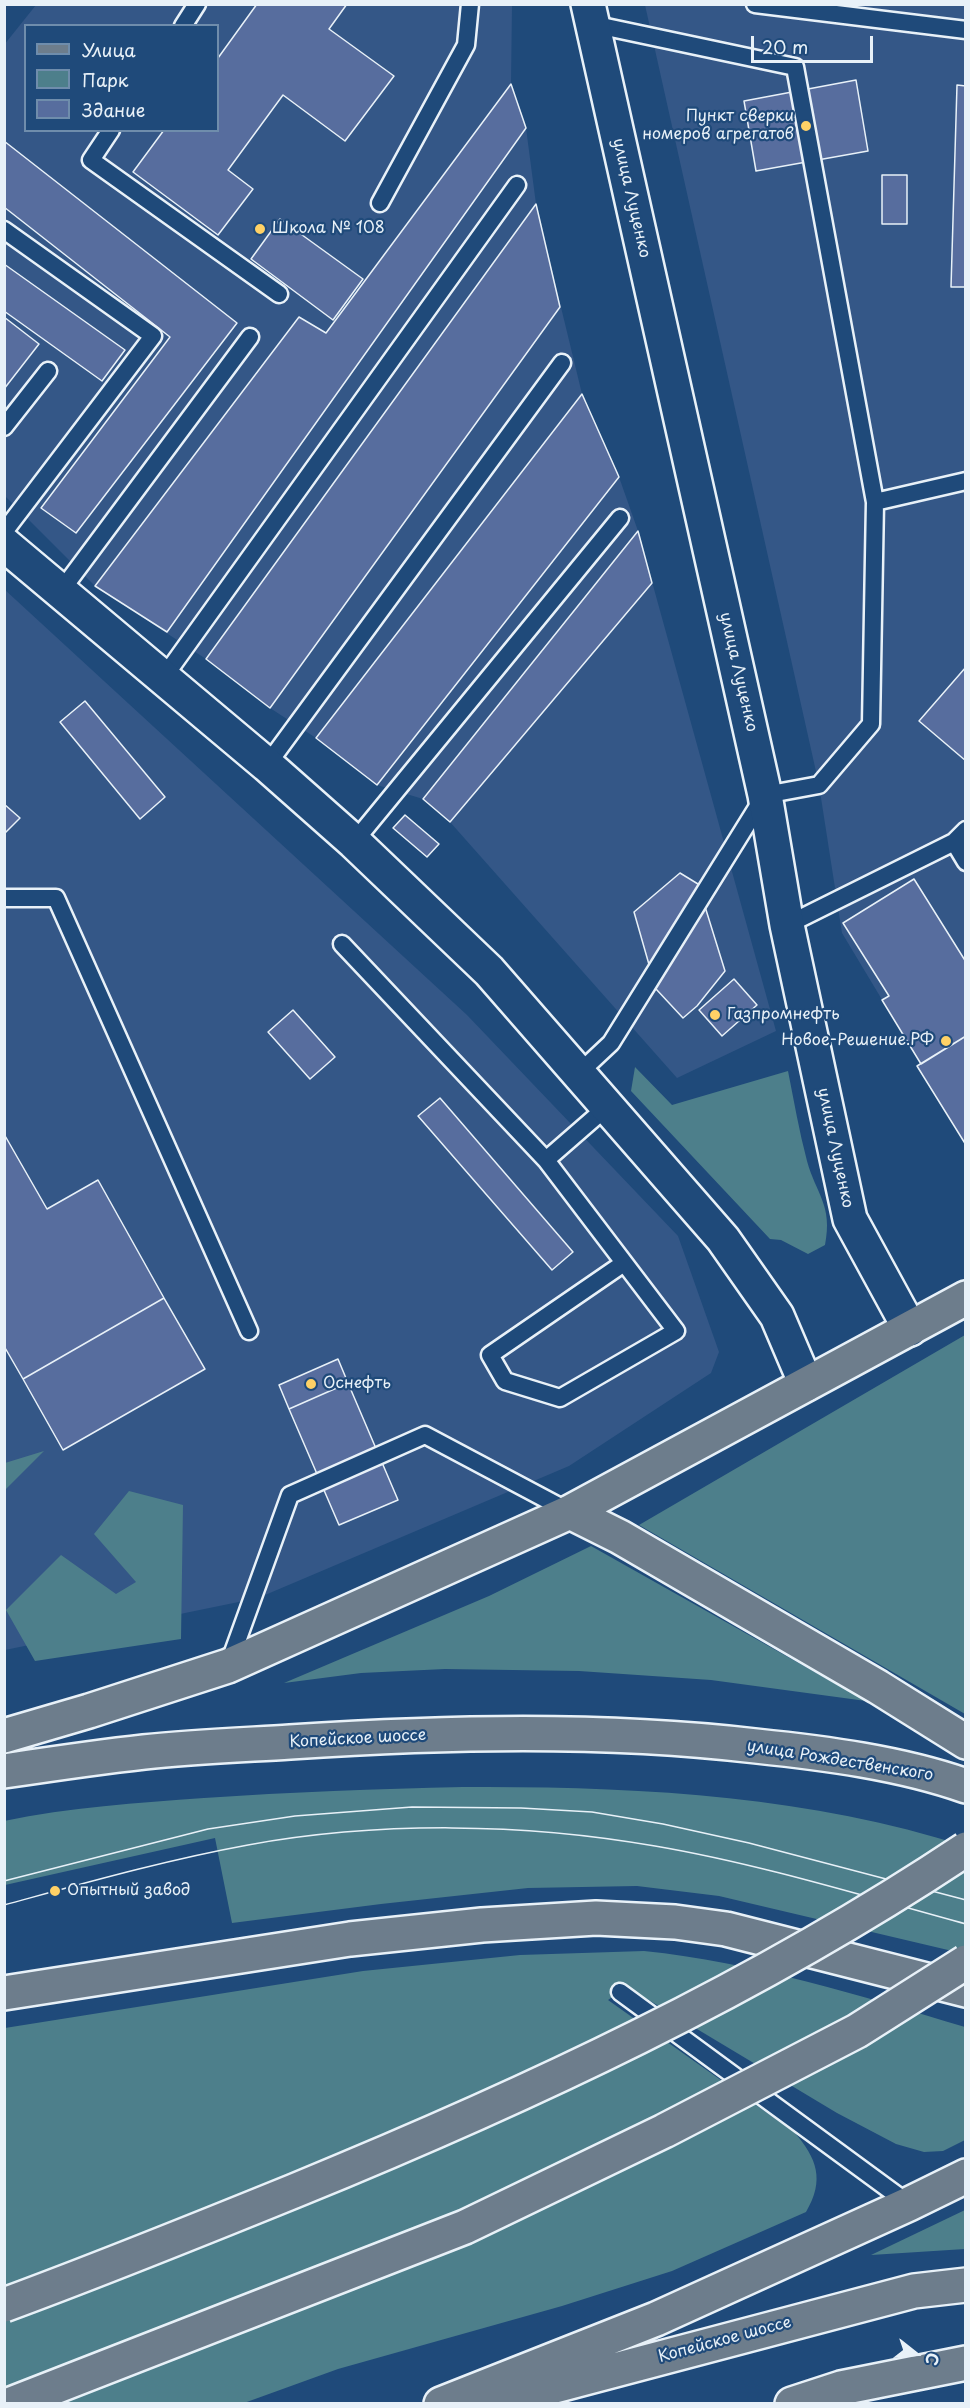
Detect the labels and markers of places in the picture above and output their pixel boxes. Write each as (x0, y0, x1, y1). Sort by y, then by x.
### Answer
place label: Пункт сверки номеров агрегатов (642, 107, 794, 145)
marker: Пункт сверки номеров агрегатов (799, 119, 813, 133)
place label: Школа № 108 (272, 219, 385, 239)
marker: Школа № 108 (253, 222, 267, 236)
place label: Газпромнефть (727, 1005, 839, 1025)
marker: Газпромнефть (708, 1008, 722, 1022)
place label: Новое-Решение.РФ (781, 1031, 934, 1051)
marker: Новое-Решение.РФ (939, 1034, 953, 1048)
place label: Оснефть (323, 1374, 391, 1394)
marker: Оснефть (304, 1377, 318, 1391)
place label: Опытный завод (67, 1881, 190, 1901)
marker: Опытный завод (48, 1884, 62, 1898)

